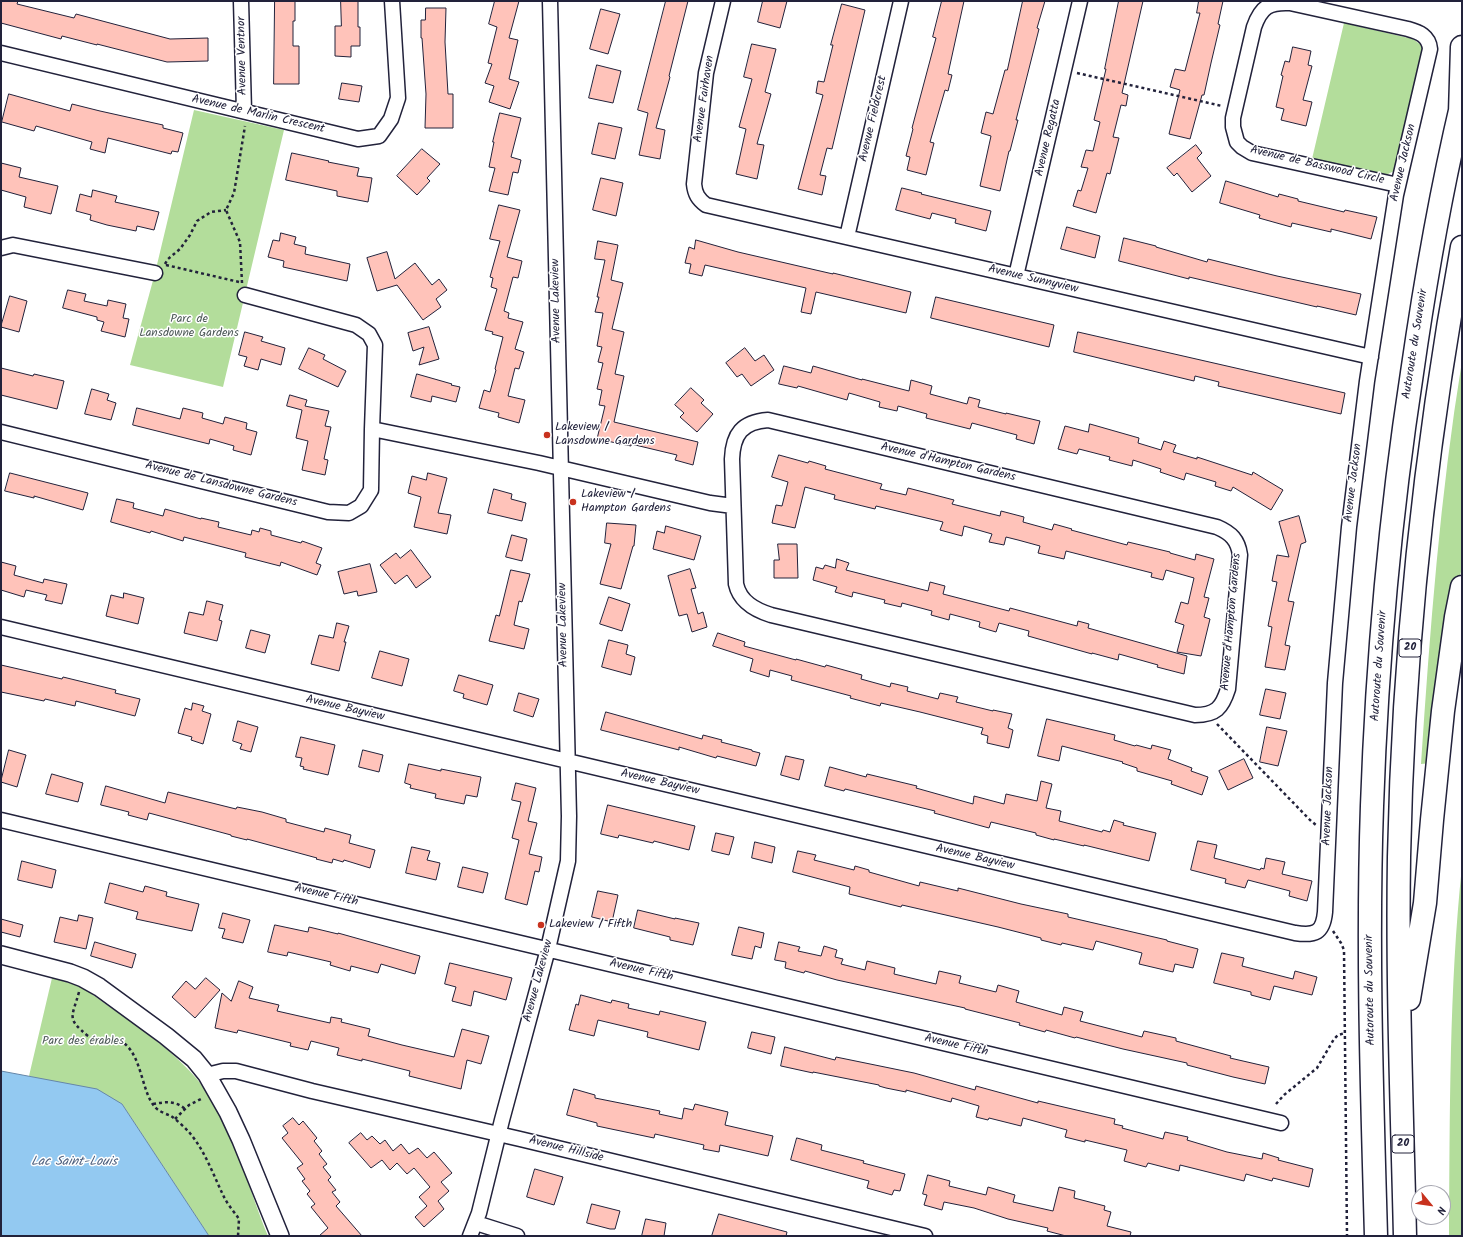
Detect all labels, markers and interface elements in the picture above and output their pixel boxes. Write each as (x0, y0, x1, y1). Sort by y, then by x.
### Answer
street label: Avenue Ventnor (235, 16, 251, 96)
street label: Avenue Fairhaven (692, 55, 718, 143)
street label: Avenue Fieldcrest (857, 74, 891, 164)
street label: Avenue de Marlin Crescent (190, 93, 326, 137)
street label: Avenue Regatta (1033, 98, 1065, 178)
street label: Avenue Jackson (1388, 123, 1420, 203)
street label: Avenue de Basswood Circle (1248, 144, 1386, 188)
street label: Avenue Lakeview (549, 259, 565, 343)
street label: Avenue Sunnyview (987, 263, 1079, 297)
street label: Autoroute du Souvenir (1400, 288, 1432, 400)
park label: Parc de Lansdowne Gardens (139, 313, 239, 341)
place label: Lakeview / Lansdowne Gardens (555, 421, 655, 449)
marker: Lakeview / Lansdowne Gardens (542, 430, 552, 440)
street label: Avenue d'Hampton Gardens (879, 440, 1017, 486)
street label: Avenue Jackson (1342, 443, 1366, 523)
street label: Avenue de Lansdowne Gardens (144, 459, 298, 511)
place label: Lakeview / Hampton Gardens (581, 488, 671, 516)
marker: Lakeview / Hampton Gardens (568, 497, 578, 507)
street label: Avenue d'Hampton Gardens (1219, 553, 1245, 691)
street label: Avenue Lakeview (556, 583, 572, 667)
street label: Autoroute du Souvenir (1369, 610, 1391, 722)
road number: 20 (1399, 639, 1421, 657)
street label: Avenue Bayview (304, 693, 386, 725)
street label: Avenue Jackson (1320, 766, 1338, 846)
street label: Avenue Bayview (619, 767, 701, 799)
street label: Avenue Bayview (934, 842, 1016, 874)
street label: Avenue Fifth (293, 882, 359, 910)
place label: Lakeview / Fifth (549, 918, 632, 932)
marker: Lakeview / Fifth (536, 920, 546, 930)
street label: Autoroute du Souvenir (1363, 934, 1379, 1046)
street label: Avenue Lakeview (521, 938, 557, 1024)
street label: Avenue Fifth (608, 957, 674, 985)
street label: Avenue Fifth (923, 1032, 989, 1060)
park label: Parc des érables (42, 1035, 124, 1049)
street label: Avenue Hillside (527, 1134, 605, 1166)
road number: 20 (1392, 1135, 1414, 1153)
water label: Lac Saint-Louis (31, 1155, 117, 1171)
north arrow (1411, 1185, 1451, 1225)
text: N (1431, 1203, 1450, 1218)

